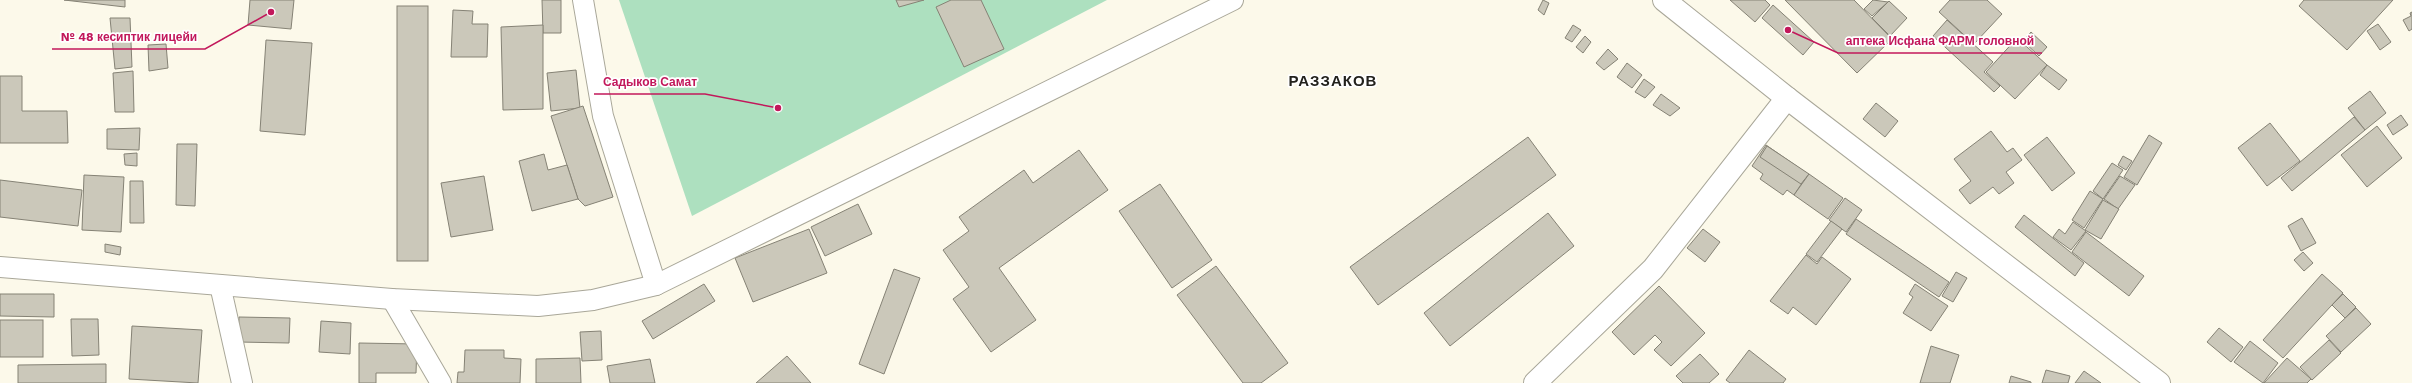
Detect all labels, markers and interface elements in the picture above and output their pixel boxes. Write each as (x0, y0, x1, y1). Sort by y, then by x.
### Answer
callout: № 48 кесиптик лицейи (52, 25, 205, 49)
callout: аптека Исфана ФАРМ головной (1838, 29, 2042, 53)
text: № 48 кесиптик лицейи (61, 30, 197, 44)
text: аптека Исфана ФАРМ головной (1846, 34, 2034, 48)
callout: Садыков Самат (594, 70, 705, 94)
district label: РАЗЗАКОВ (1289, 72, 1377, 90)
text: Садыков Самат (603, 75, 697, 89)

